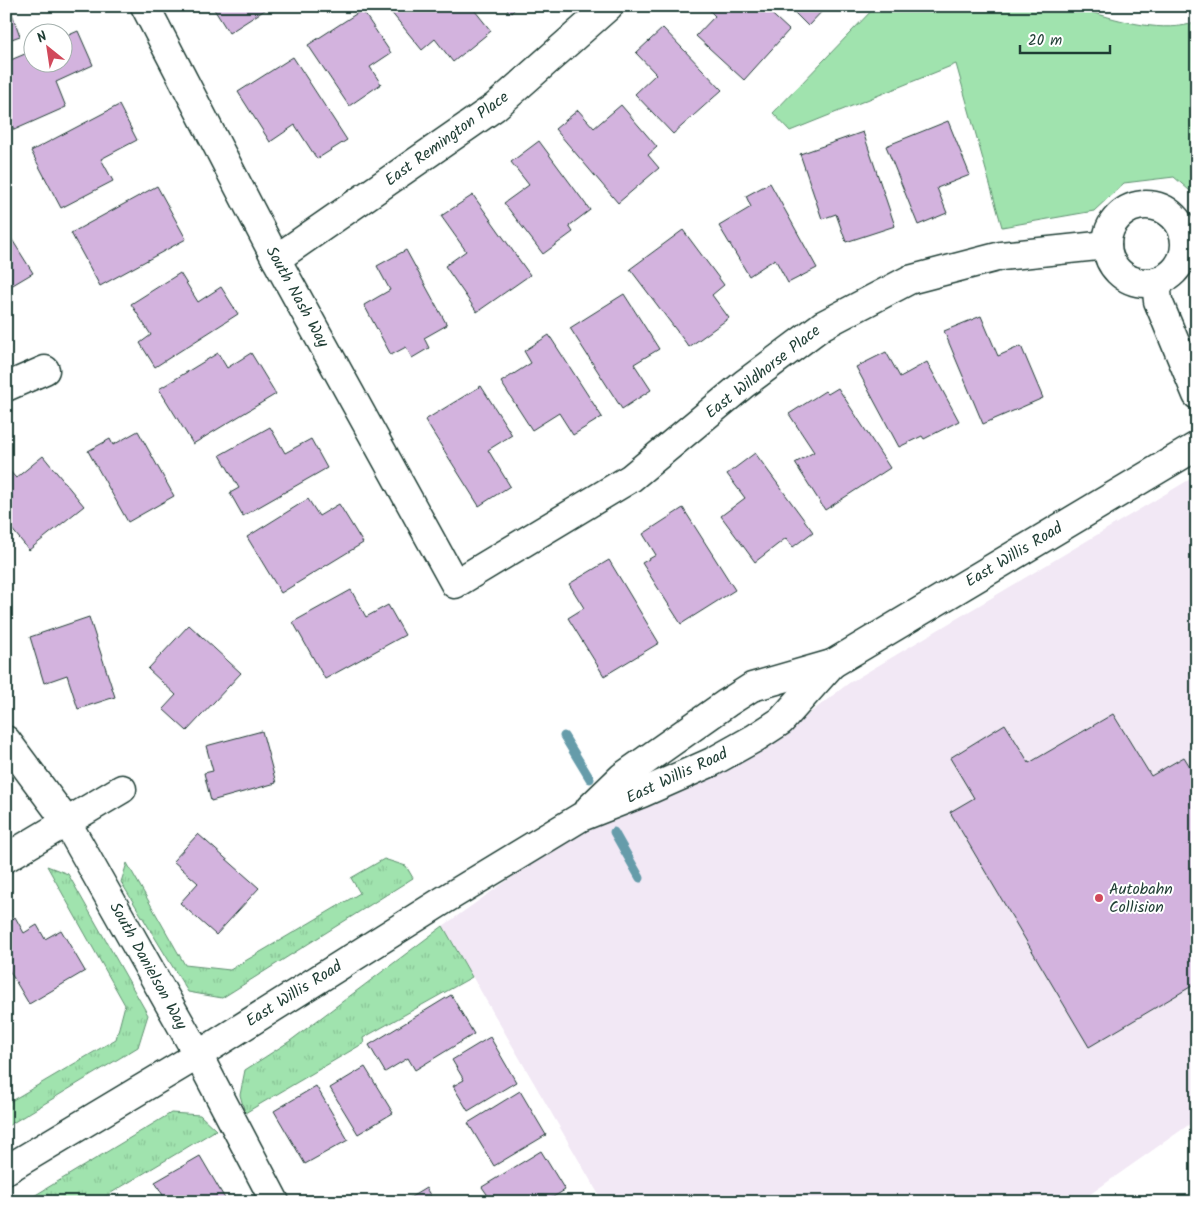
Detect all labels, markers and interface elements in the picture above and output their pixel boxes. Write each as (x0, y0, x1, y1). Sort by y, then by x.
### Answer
north arrow (22, 22, 72, 72)
scale bar (1020, 22, 1110, 54)
text: N (33, 26, 51, 49)
text: 20 m (1028, 29, 1062, 53)
street label: East Remington Place (380, 85, 514, 193)
street label: South Nash Way (259, 242, 335, 353)
street label: East Wildhorse Place (700, 319, 826, 425)
street label: East Willis Road (961, 516, 1068, 594)
street label: East Willis Road (622, 741, 733, 810)
place label: Autobahn Collision (1109, 877, 1173, 920)
marker: Autobahn Collision (1093, 892, 1105, 904)
street label: South Danielson Way (103, 898, 194, 1035)
street label: East Willis Road (241, 954, 348, 1034)

